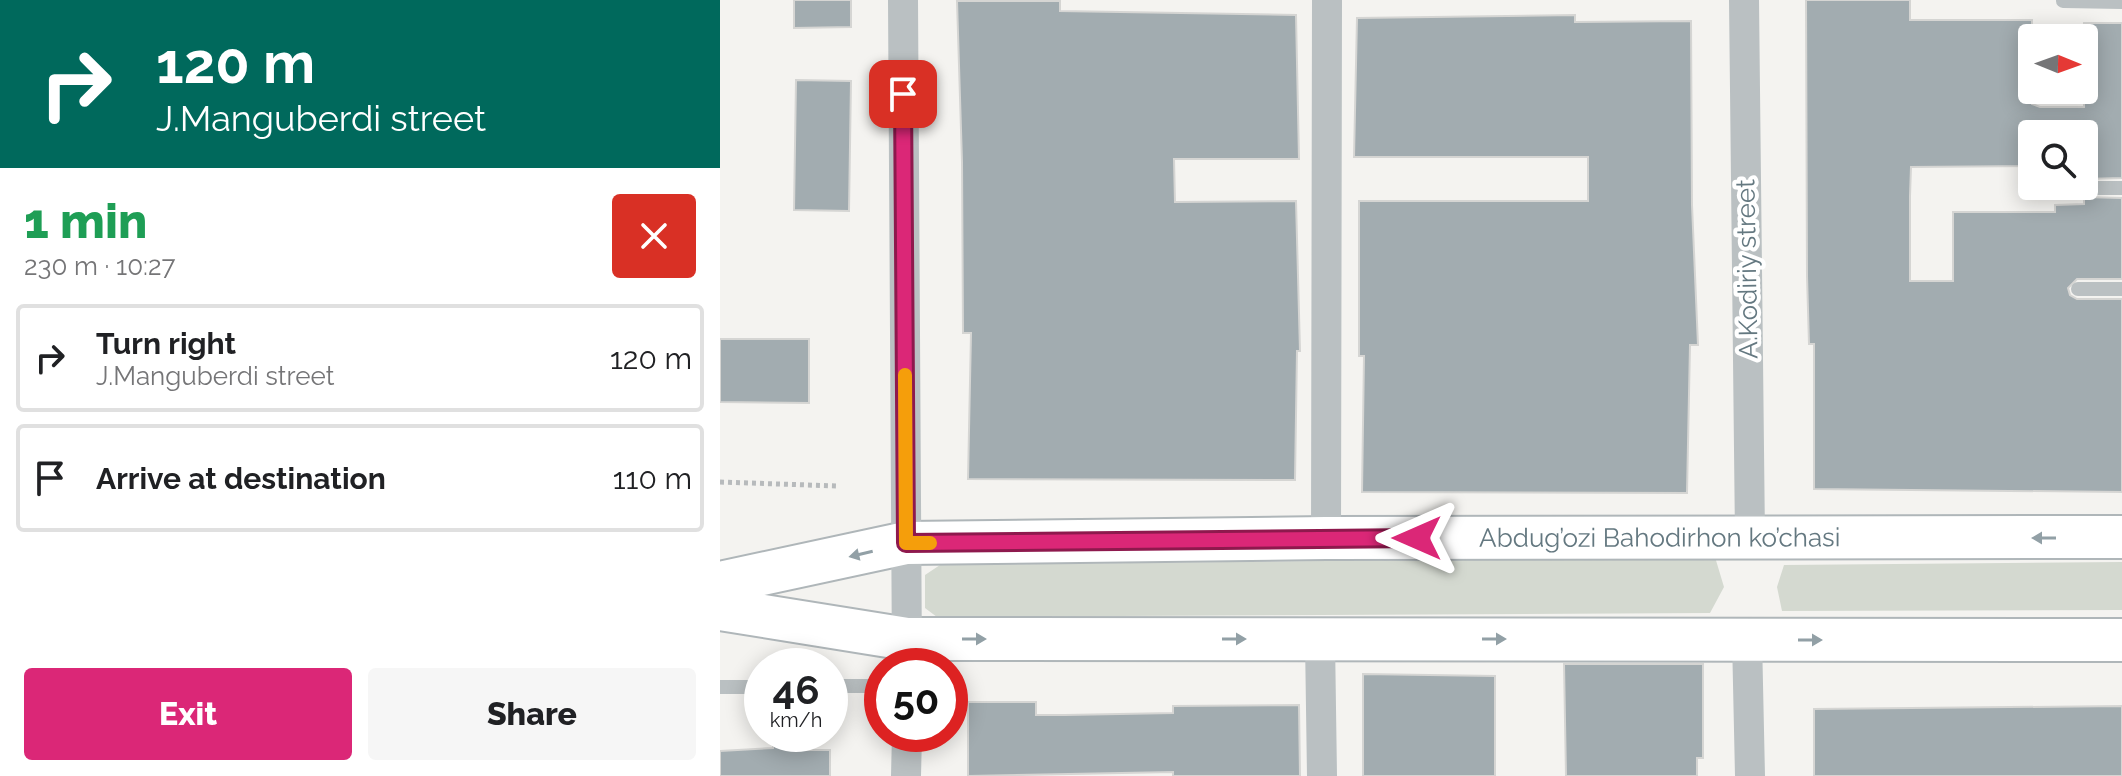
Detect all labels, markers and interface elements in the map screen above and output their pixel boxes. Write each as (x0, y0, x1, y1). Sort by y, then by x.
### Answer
north arrow (2018, 24, 2098, 104)
map controls (2018, 24, 2098, 200)
text: 120 m (156, 30, 315, 96)
icon: right (24, 32, 128, 136)
pin (869, 60, 937, 128)
icon: arrive (881, 72, 925, 116)
text: J.Manguberdi street (156, 97, 486, 139)
button: search (2018, 120, 2098, 200)
street label: A.Kodiriy street (1730, 179, 1764, 359)
text: 1 min (24, 193, 147, 249)
button: close (612, 194, 696, 278)
text: 230 m · 10:27 (24, 251, 175, 281)
text: Turn right (96, 326, 236, 361)
icon: right (28, 336, 72, 380)
text: 120 m (610, 341, 692, 376)
text: J.Manguberdi street (96, 361, 334, 391)
icon: arrive (28, 456, 72, 500)
text: Arrive at destination (96, 461, 386, 496)
text: 110 m (613, 461, 692, 496)
position arrow (1375, 496, 1459, 580)
street label: Abdug’ozi Bahodirhon ko’chasi (1479, 522, 1840, 553)
one-way arrow (2031, 532, 2056, 544)
one-way arrow (849, 548, 874, 561)
one-way arrow (962, 633, 987, 645)
one-way arrow (1222, 633, 1247, 645)
one-way arrow (1482, 633, 1507, 645)
one-way arrow (1798, 634, 1823, 646)
speed limit sign: 50 (864, 648, 968, 752)
text: 46 (772, 666, 820, 713)
button: Exit (24, 668, 352, 760)
button: Share (368, 668, 696, 760)
text: km/h (770, 708, 822, 732)

